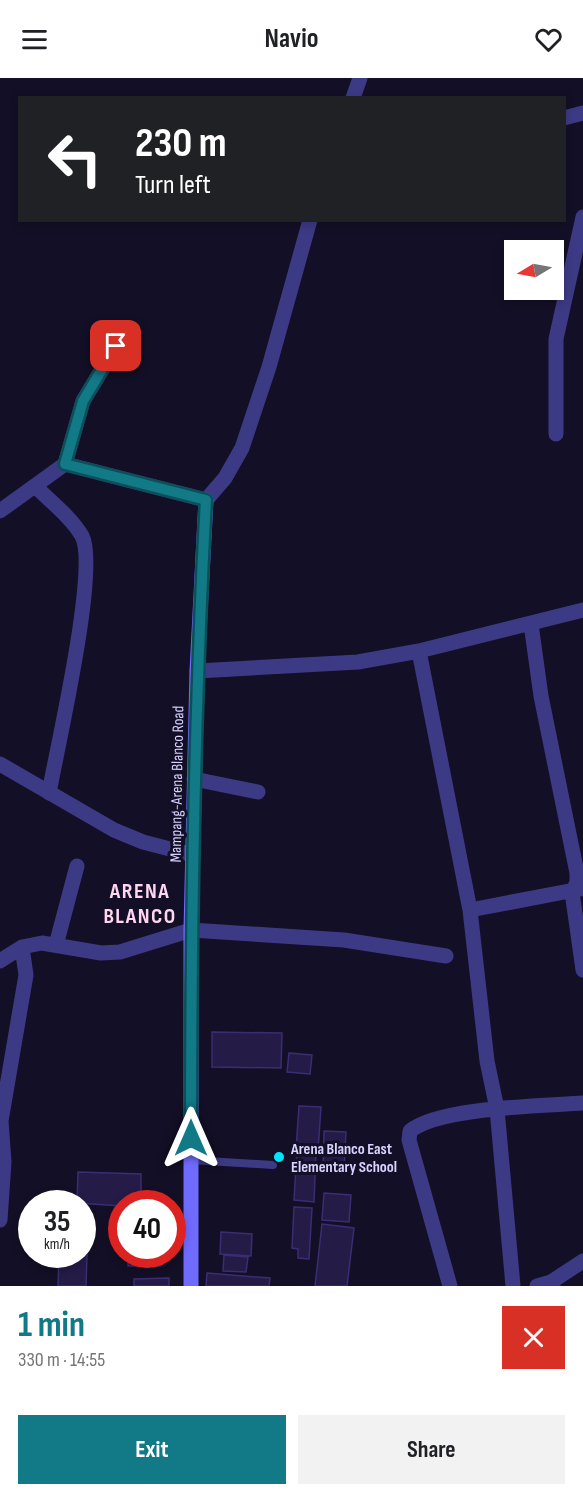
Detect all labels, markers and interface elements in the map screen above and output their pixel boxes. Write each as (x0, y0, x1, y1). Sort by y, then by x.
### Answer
icon: menu (18, 23, 51, 56)
text: Navio (265, 23, 318, 55)
icon: heart (532, 23, 565, 56)
text: 230 m (135, 118, 227, 169)
icon: left (36, 120, 114, 198)
text: Turn left (135, 169, 211, 201)
north arrow (504, 240, 564, 300)
map controls (504, 240, 564, 300)
pin (90, 320, 141, 371)
icon: arrive (99, 329, 132, 362)
street label: Mampang-Arena Blanco Road (167, 706, 188, 862)
district label: ARENA BLANCO (103, 878, 177, 930)
position arrow (159, 1106, 223, 1170)
place label: Arena Blanco East Elementary School (290, 1140, 397, 1177)
marker: Arena Blanco East Elementary School (272, 1150, 286, 1164)
speed limit sign: 40 (108, 1190, 186, 1268)
text: 35 (44, 1204, 70, 1240)
text: km/h (44, 1235, 70, 1254)
text: 1 min (18, 1304, 85, 1347)
button: close (502, 1306, 565, 1369)
text: 330 m · 14:55 (18, 1348, 105, 1372)
button: Exit (18, 1415, 286, 1484)
button: Share (298, 1415, 565, 1484)

